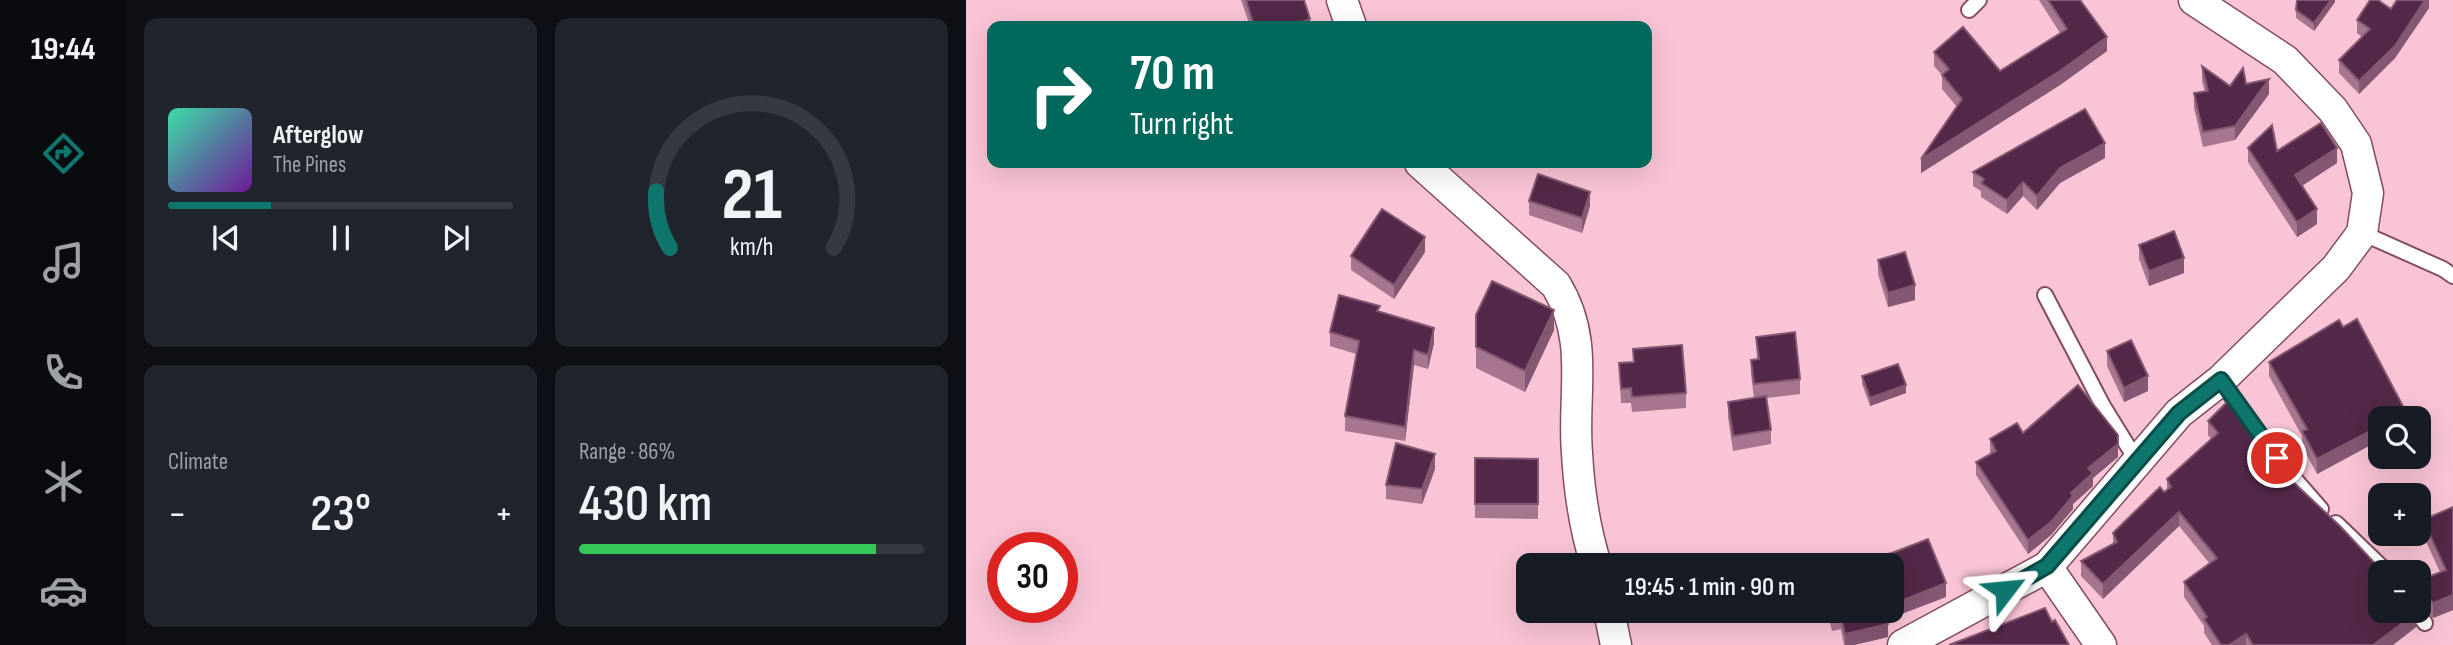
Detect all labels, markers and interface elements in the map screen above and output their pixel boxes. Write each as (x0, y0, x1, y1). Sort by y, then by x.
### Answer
text: 19:44 (31, 30, 95, 69)
text: 70 m (1130, 45, 1215, 104)
icon: right (1015, 49, 1106, 140)
text: Turn right (1130, 105, 1234, 144)
text: Afterglow (273, 120, 364, 151)
icon: directions (39, 129, 88, 178)
text: The Pines (273, 151, 346, 179)
text: 21 (721, 153, 782, 241)
icon: previous (207, 219, 245, 257)
icon: pause (322, 219, 360, 257)
icon: next (437, 219, 475, 257)
text: km/h (730, 232, 773, 263)
icon: music (39, 238, 88, 287)
icon: phone (39, 348, 88, 397)
map controls (2368, 406, 2431, 623)
button: search (2368, 406, 2431, 469)
pin (2247, 428, 2307, 488)
text: Range · 86% (579, 438, 675, 466)
icon: arrive (2258, 439, 2296, 477)
text: Climate (168, 448, 228, 476)
icon: climate (39, 457, 88, 506)
text: 430 km (579, 473, 712, 536)
text: 23° (310, 483, 371, 546)
button: + (2368, 483, 2431, 546)
text: − (168, 492, 187, 537)
text: + (494, 492, 513, 537)
speed limit sign: 30 (987, 532, 1078, 623)
position arrow (1968, 553, 2042, 627)
button: − (2368, 560, 2431, 623)
icon: car (39, 566, 88, 615)
text: 19:45 · 1 min · 90 m (1625, 572, 1795, 603)

